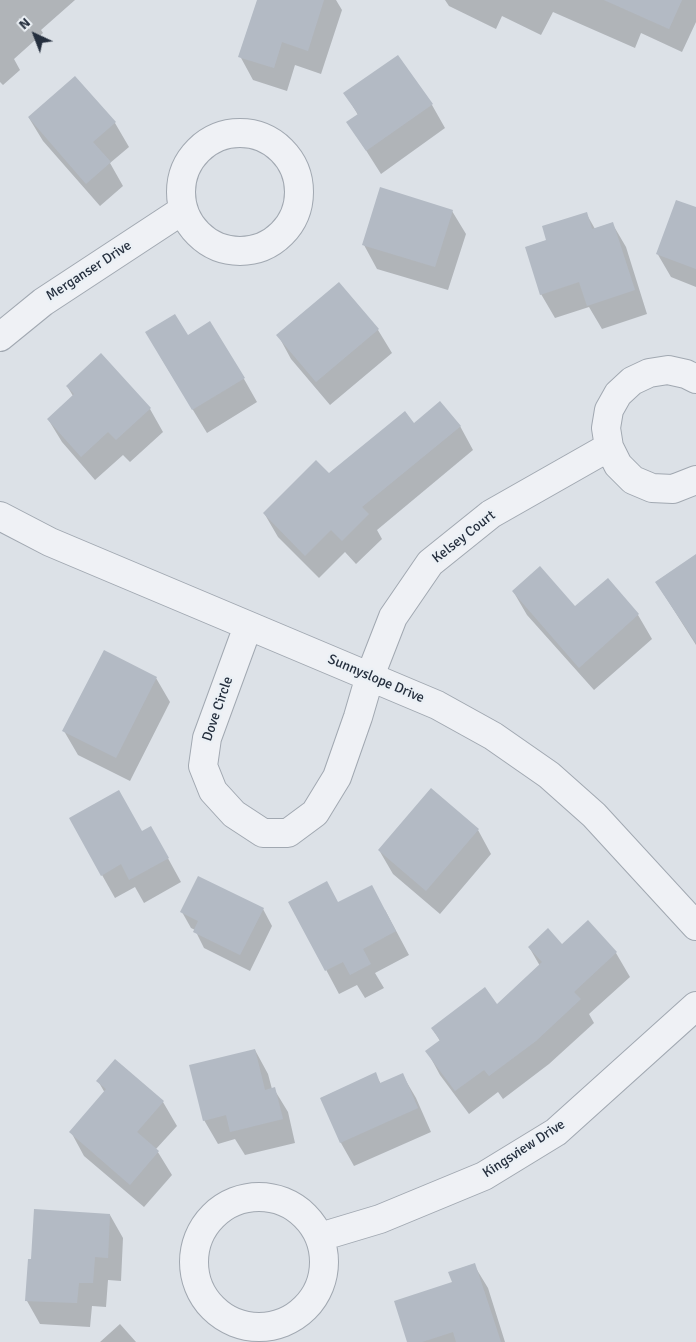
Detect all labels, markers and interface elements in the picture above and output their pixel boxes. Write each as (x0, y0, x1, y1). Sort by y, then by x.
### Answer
north arrow (10, 10, 60, 60)
text: N (15, 14, 34, 33)
street label: Merganser Drive (43, 237, 135, 305)
street label: Kelsey Court (429, 507, 499, 567)
street label: Sunnyslope Drive (325, 651, 427, 707)
street label: Dove Circle (199, 675, 237, 743)
street label: Kingsview Drive (480, 1116, 568, 1182)

